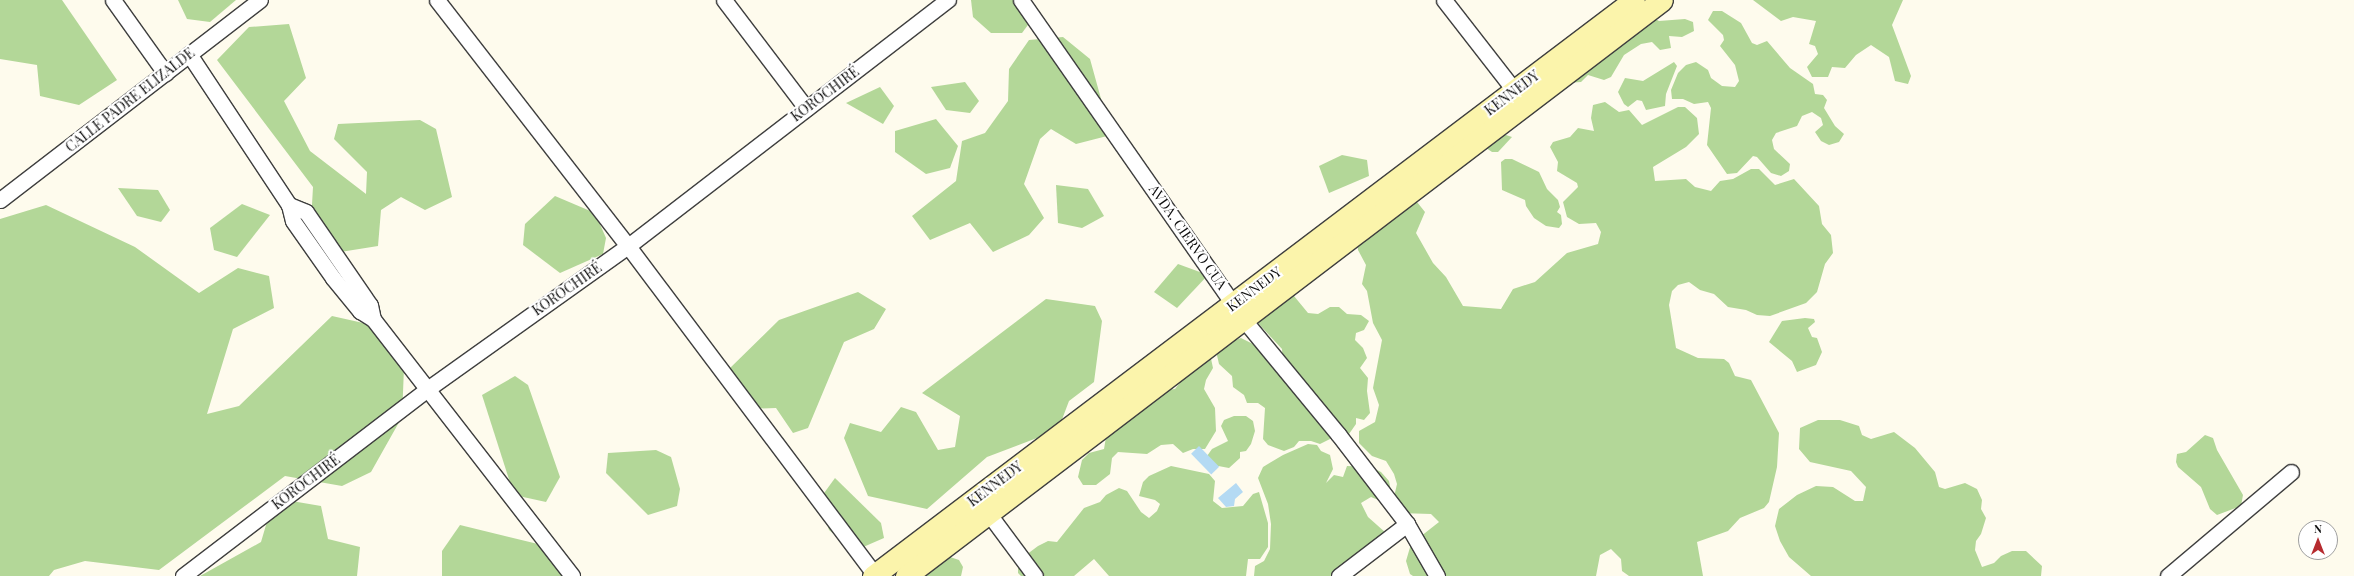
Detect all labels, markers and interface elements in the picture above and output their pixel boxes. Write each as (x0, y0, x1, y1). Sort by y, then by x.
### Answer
street label: CALLE PADRE ELIZALDE (62, 44, 198, 156)
street label: KOROCHIRÉ (788, 63, 862, 125)
street label: KENNEDY (1481, 67, 1543, 119)
street label: AVDA. CIERVO CUA (1145, 181, 1231, 293)
street label: KOROCHIRÉ (529, 259, 605, 319)
street label: KENNEDY (1223, 263, 1285, 315)
street label: KOROCHIRÉ (269, 451, 343, 513)
street label: KENNEDY (964, 458, 1026, 510)
north arrow (2298, 520, 2338, 560)
text: N (2314, 521, 2322, 536)

